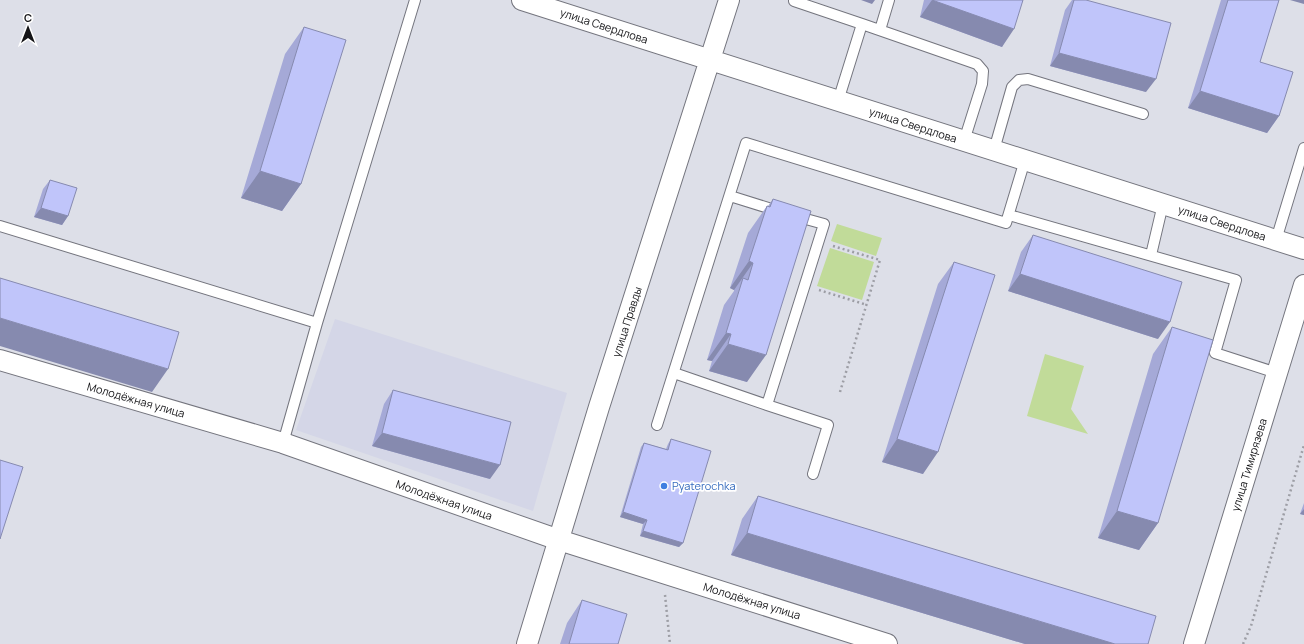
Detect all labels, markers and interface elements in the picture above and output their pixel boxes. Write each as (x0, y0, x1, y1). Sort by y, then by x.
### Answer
street label: улица Свердлова (558, 4, 650, 47)
north arrow (8, 8, 48, 48)
text: С (24, 10, 32, 25)
street label: улица Свердлова (867, 103, 959, 146)
street label: улица Свердлова (1176, 201, 1268, 244)
street label: улица Правды (608, 285, 645, 359)
street label: Молодёжная улица (86, 378, 187, 421)
street label: улица Тимирязева (1227, 416, 1270, 513)
street label: Молодёжная улица (394, 476, 494, 523)
place label: Pyaterochka (672, 478, 736, 493)
marker: Pyaterochka (659, 481, 669, 491)
street label: Молодёжная улица (702, 579, 803, 622)

